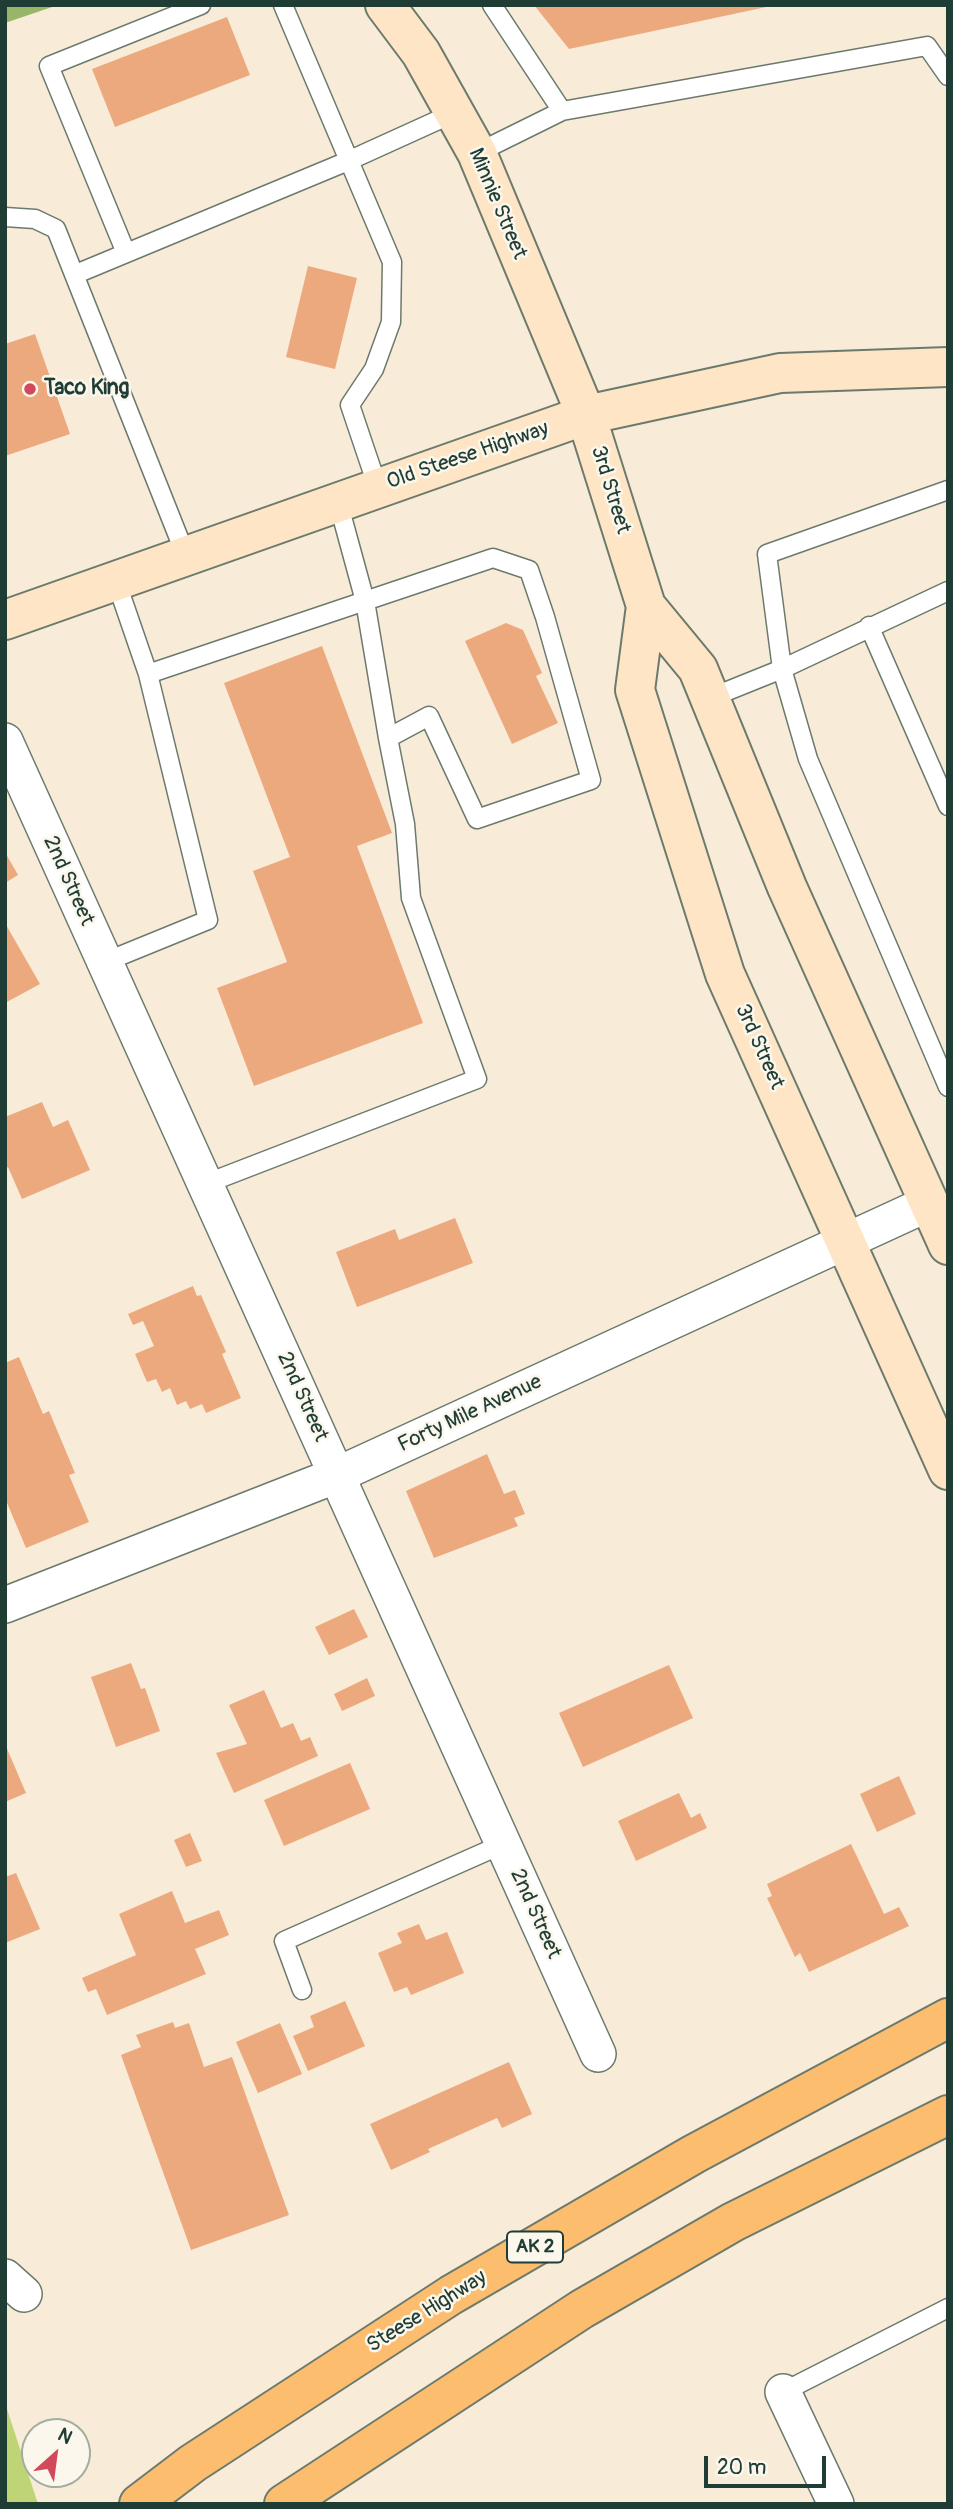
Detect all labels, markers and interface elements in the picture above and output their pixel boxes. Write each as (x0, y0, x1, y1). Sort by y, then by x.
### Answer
street label: Minnie Street (462, 145, 532, 263)
place label: Taco King (44, 376, 129, 402)
marker: Taco King (22, 381, 38, 397)
street label: Old Steese Highway (384, 417, 552, 495)
street label: 3rd Street (585, 443, 635, 537)
street label: 2nd Street (37, 832, 99, 930)
street label: 3rd Street (729, 1000, 789, 1094)
street label: 2nd Street (271, 1348, 333, 1446)
street label: Forty Mile Avenue (394, 1370, 546, 1458)
street label: 2nd Street (504, 1865, 566, 1963)
road number: AK 2 (507, 2232, 563, 2262)
street label: Steese Highway (363, 2265, 491, 2359)
north arrow (21, 2418, 91, 2488)
text: N (54, 2423, 76, 2450)
scale bar (708, 2442, 830, 2486)
text: 20 m (717, 2454, 766, 2481)

